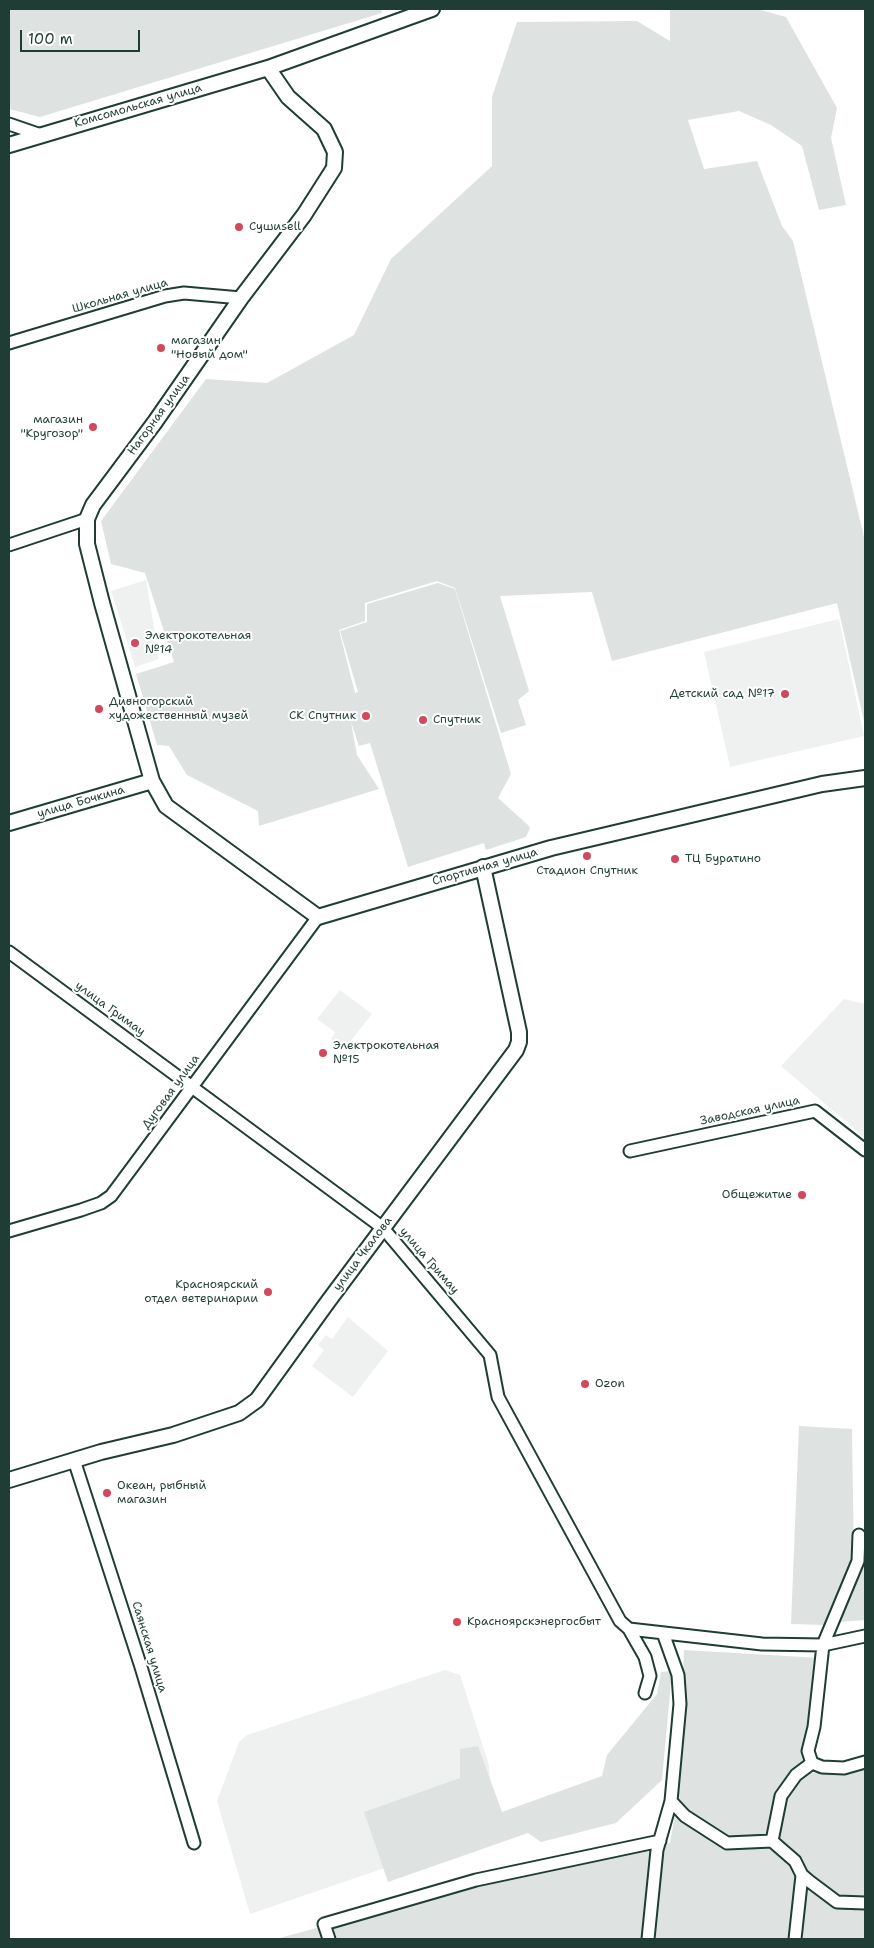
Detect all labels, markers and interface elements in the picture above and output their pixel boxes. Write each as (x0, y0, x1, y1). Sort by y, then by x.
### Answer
scale bar (22, 20, 142, 52)
text: 100 m (28, 29, 73, 49)
street label: Комсомольская улица (72, 81, 204, 131)
place label: Сушиsell (249, 220, 301, 234)
marker: Сушиsell (233, 221, 245, 233)
street label: Школьная улица (71, 275, 169, 317)
place label: магазин "Новый дом" (171, 334, 248, 362)
marker: магазин "Новый дом" (155, 342, 167, 354)
street label: Нагорная улица (125, 372, 193, 458)
place label: магазин "Кругозор" (20, 413, 83, 441)
marker: магазин "Кругозор" (87, 421, 99, 433)
place label: Электрокотельная №14 (145, 629, 251, 657)
marker: Электрокотельная №14 (129, 637, 141, 649)
place label: Детский сад №17 (670, 687, 775, 701)
marker: Детский сад №17 (779, 688, 791, 700)
place label: Дивногорский художественный музей (109, 695, 248, 723)
marker: Дивногорский художественный музей (93, 703, 105, 715)
place label: СК Спутник (289, 709, 356, 723)
marker: СК Спутник (360, 710, 372, 722)
place label: Спутник (433, 713, 481, 727)
marker: Спутник (417, 714, 429, 726)
street label: улица Бочкина (36, 783, 126, 821)
street label: Спортивная улица (431, 845, 539, 889)
marker: Стадион Спутник (581, 850, 593, 862)
place label: ТЦ Буратино (685, 852, 761, 866)
marker: ТЦ Буратино (669, 853, 681, 865)
place label: Стадион Спутник (536, 864, 638, 878)
street label: улица Гримау (72, 979, 148, 1039)
place label: Электрокотельная №15 (333, 1039, 439, 1067)
marker: Электрокотельная №15 (317, 1047, 329, 1059)
street label: Дуговая улица (139, 1052, 203, 1132)
street label: Заводская улица (699, 1093, 801, 1129)
place label: Общежитие (722, 1188, 792, 1202)
marker: Общежитие (796, 1189, 808, 1201)
street label: улица Чкалова (330, 1214, 396, 1294)
street label: улица Гримау (396, 1225, 462, 1297)
place label: Красноярский отдел ветеринарии (144, 1278, 258, 1306)
marker: Красноярский отдел ветеринарии (262, 1286, 274, 1298)
place label: Ozon (595, 1377, 625, 1391)
marker: Ozon (579, 1378, 591, 1390)
place label: Океан, рыбный магазин (117, 1479, 206, 1507)
marker: Океан, рыбный магазин (101, 1487, 113, 1499)
street label: Саянская улица (128, 1600, 170, 1694)
place label: Красноярскэнергосбыт (467, 1615, 601, 1629)
marker: Красноярскэнергосбыт (451, 1616, 463, 1628)

